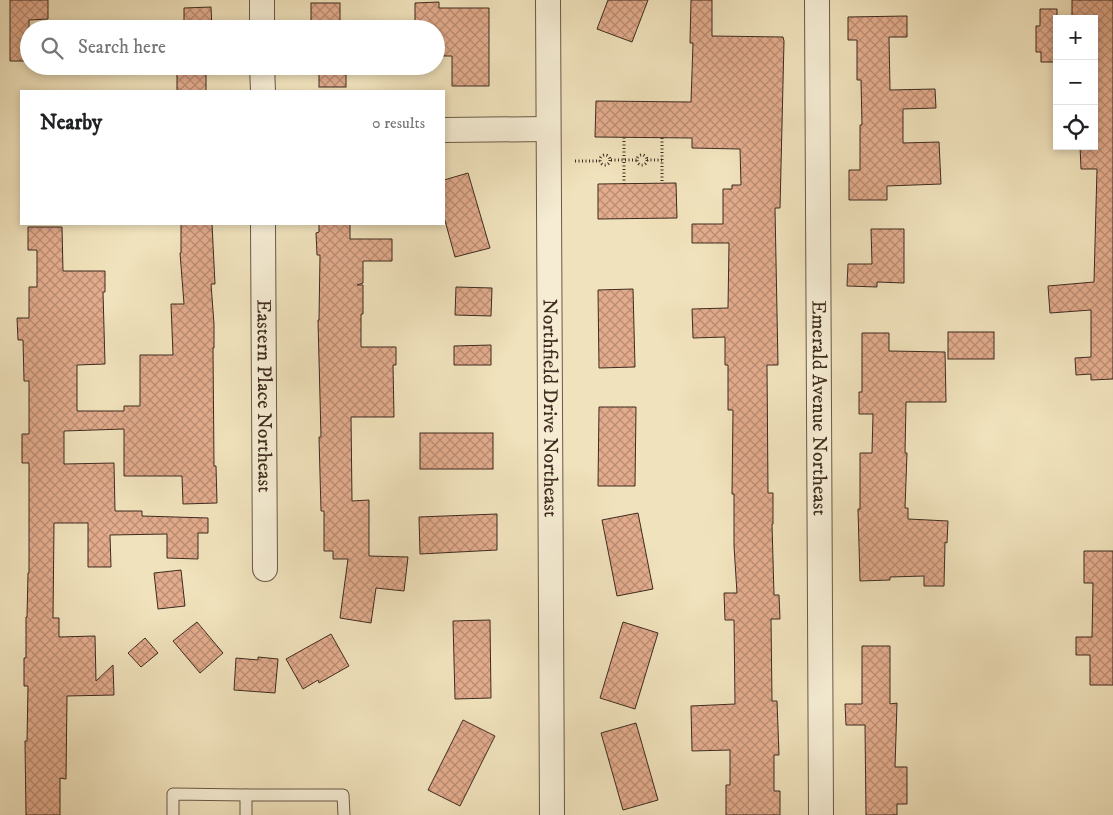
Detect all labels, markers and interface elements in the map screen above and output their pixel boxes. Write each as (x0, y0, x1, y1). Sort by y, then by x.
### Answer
map controls (1053, 15, 1098, 150)
button: + (1053, 15, 1098, 60)
search box (20, 20, 445, 75)
icon: search (38, 34, 66, 62)
text: Search here (78, 36, 166, 59)
button: − (1053, 60, 1098, 105)
button: locate (1053, 105, 1098, 150)
text: Nearby (40, 110, 102, 136)
text: 0 results (372, 113, 425, 133)
street label: Eastern Place Northeast (251, 299, 277, 493)
street label: Northfield Drive Northeast (537, 299, 563, 517)
street label: Emerald Avenue Northeast (806, 300, 832, 516)

